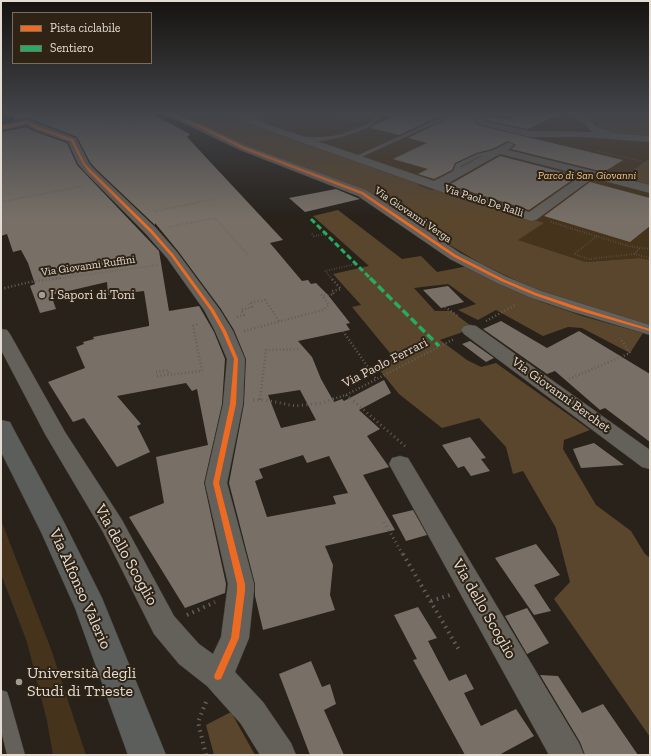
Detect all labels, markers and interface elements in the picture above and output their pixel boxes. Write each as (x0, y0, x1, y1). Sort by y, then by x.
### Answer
legend (12, 12, 152, 64)
text: Pista ciclabile (50, 21, 121, 35)
text: Sentiero (50, 41, 94, 55)
park label: Parco di San Giovanni (538, 169, 636, 183)
street label: Via Paolo De Ralli (443, 182, 525, 220)
street label: Via Giovanni Verga (372, 184, 454, 246)
street label: Via Giovanni Ruffini (40, 253, 136, 279)
place label: I Sapori di Toni (50, 287, 135, 303)
marker: I Sapori di Toni (37, 290, 47, 300)
street label: Via Paolo Ferrari (340, 335, 430, 391)
street label: Via Giovanni Berchet (509, 354, 613, 436)
street label: Via dello Scoglio (90, 501, 162, 609)
street label: Via Alfonso Valerio (45, 526, 115, 652)
street label: Via dello Scoglio (448, 556, 520, 662)
place label: Università degli Studi di Trieste (27, 663, 136, 701)
marker: Università degli Studi di Trieste (14, 677, 24, 687)

